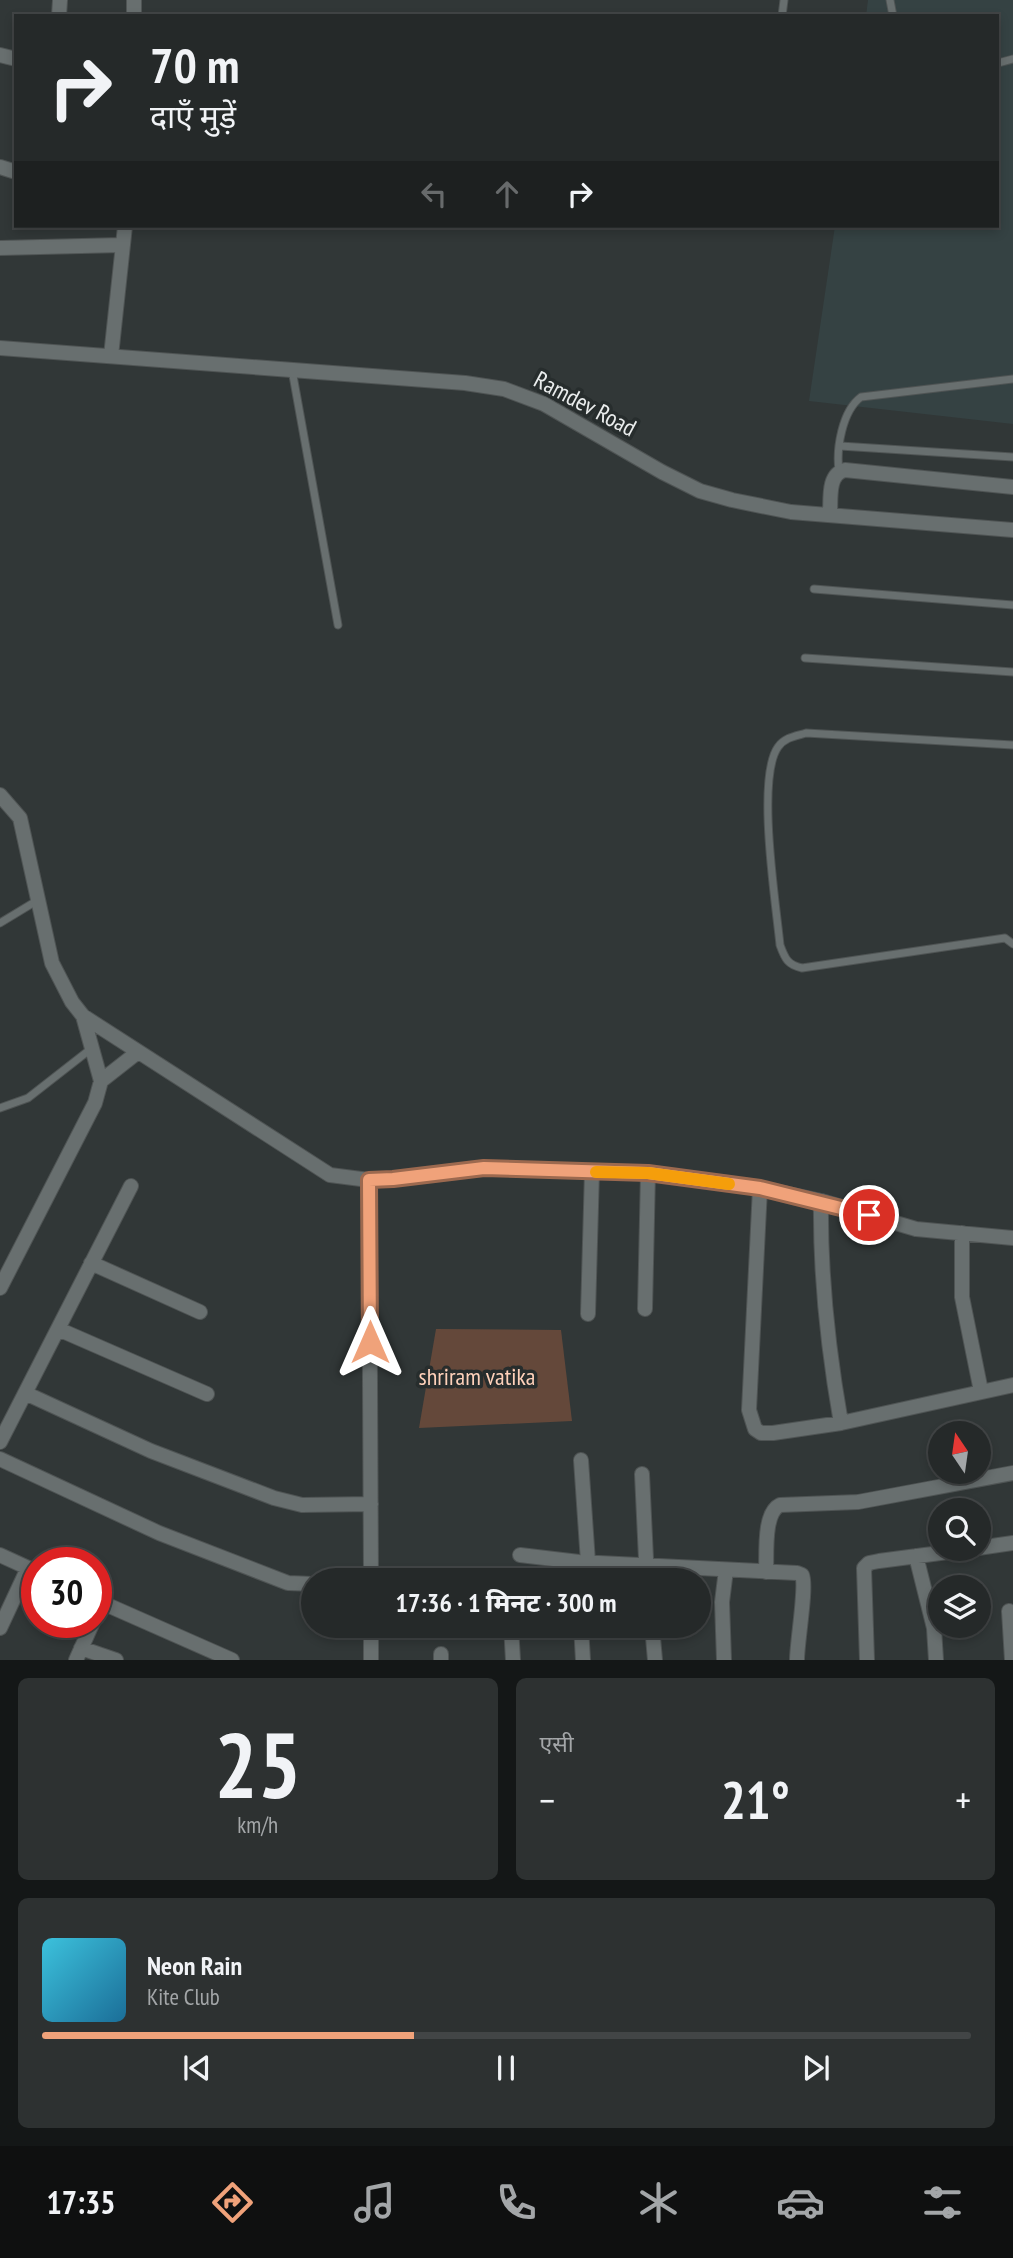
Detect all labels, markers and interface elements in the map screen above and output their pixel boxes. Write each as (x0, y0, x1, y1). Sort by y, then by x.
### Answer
text: 70 m (150, 33, 239, 97)
icon: right (35, 42, 126, 133)
text: दाएँ मुड़ें (150, 95, 236, 137)
icon: left (415, 175, 453, 213)
icon: ahead (488, 175, 526, 213)
icon: right (561, 175, 599, 213)
street label: Ramdev Road (529, 364, 642, 443)
pin (839, 1185, 899, 1245)
icon: arrive (850, 1196, 888, 1234)
position arrow (333, 1305, 407, 1379)
park label: shriram vatika (419, 1361, 535, 1392)
north arrow (928, 1421, 990, 1484)
map controls (928, 1421, 991, 1638)
button: search (928, 1498, 991, 1561)
speed limit sign: 30 (21, 1547, 112, 1638)
button: layers (928, 1575, 991, 1638)
text: 17:36 · 1 मिनट · 300 m (396, 1586, 616, 1619)
text: 25 (214, 1705, 301, 1823)
text: एसी (540, 1729, 574, 1758)
text: 21° (721, 1766, 790, 1833)
text: − (540, 1775, 555, 1824)
text: + (955, 1775, 971, 1824)
text: km/h (237, 1810, 278, 1839)
text: Neon Rain (147, 1949, 242, 1982)
text: Kite Club (147, 1982, 220, 2011)
icon: previous (178, 2049, 216, 2087)
icon: pause (487, 2049, 525, 2087)
icon: next (797, 2049, 835, 2087)
icon: directions (208, 2178, 257, 2227)
icon: music (350, 2178, 399, 2227)
icon: phone (492, 2178, 541, 2227)
icon: climate (634, 2178, 683, 2227)
icon: car (776, 2178, 825, 2227)
icon: filters (918, 2178, 967, 2227)
text: 17:35 (46, 2181, 116, 2223)

